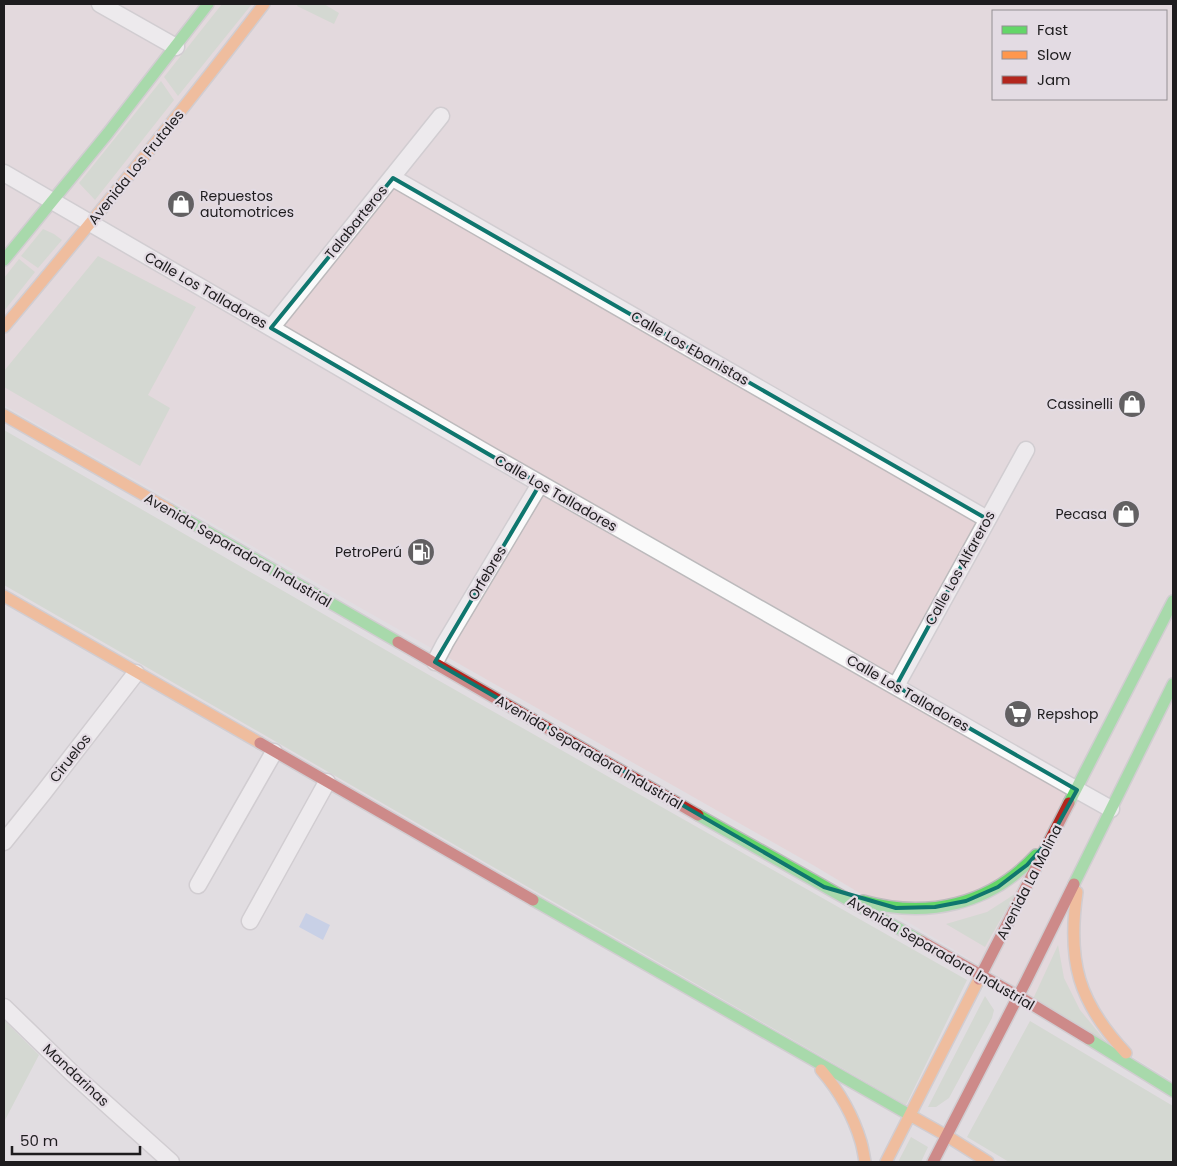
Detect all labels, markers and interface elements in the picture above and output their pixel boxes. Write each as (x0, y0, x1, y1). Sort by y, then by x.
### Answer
legend (992, 10, 1167, 100)
text: Fast (1037, 19, 1068, 40)
text: Slow (1037, 44, 1072, 65)
text: Jam (1037, 69, 1071, 90)
street label: Avenida Los Frutales (83, 105, 189, 229)
street label: Talabarteros (320, 181, 392, 263)
place label: Repuestos automotrices (200, 186, 294, 222)
shop icon: Repuestos automotrices (166, 189, 196, 219)
street label: Calle Los Talladores (141, 247, 271, 333)
street label: Calle Los Ebanistas (627, 306, 753, 390)
shop icon: Cassinelli (1117, 389, 1147, 419)
place label: Cassinelli (1047, 394, 1113, 414)
street label: Calle Los Talladores (491, 450, 621, 536)
street label: Avenida Separadora Industrial (141, 488, 335, 612)
shop icon: Pecasa (1111, 499, 1141, 529)
place label: Pecasa (1055, 504, 1107, 524)
street label: Calle Los Alfareros (920, 507, 1000, 629)
fuel station icon: PetroPerú (406, 537, 436, 567)
place label: PetroPerú (335, 542, 402, 562)
street label: Orfebres (463, 542, 511, 604)
street label: Calle Los Talladores (843, 650, 973, 736)
street label: Avenida Separadora Industrial (492, 690, 686, 814)
supermarket icon: Repshop (1003, 699, 1033, 729)
place label: Repshop (1037, 704, 1098, 724)
street label: Ciruelos (45, 729, 95, 787)
street label: Avenida La Molina (991, 821, 1067, 943)
street label: Avenida Separadora Industrial (844, 891, 1038, 1015)
street label: Mandarinas (39, 1039, 113, 1111)
scale bar (12, 1124, 140, 1156)
text: 50 m (20, 1130, 58, 1151)

